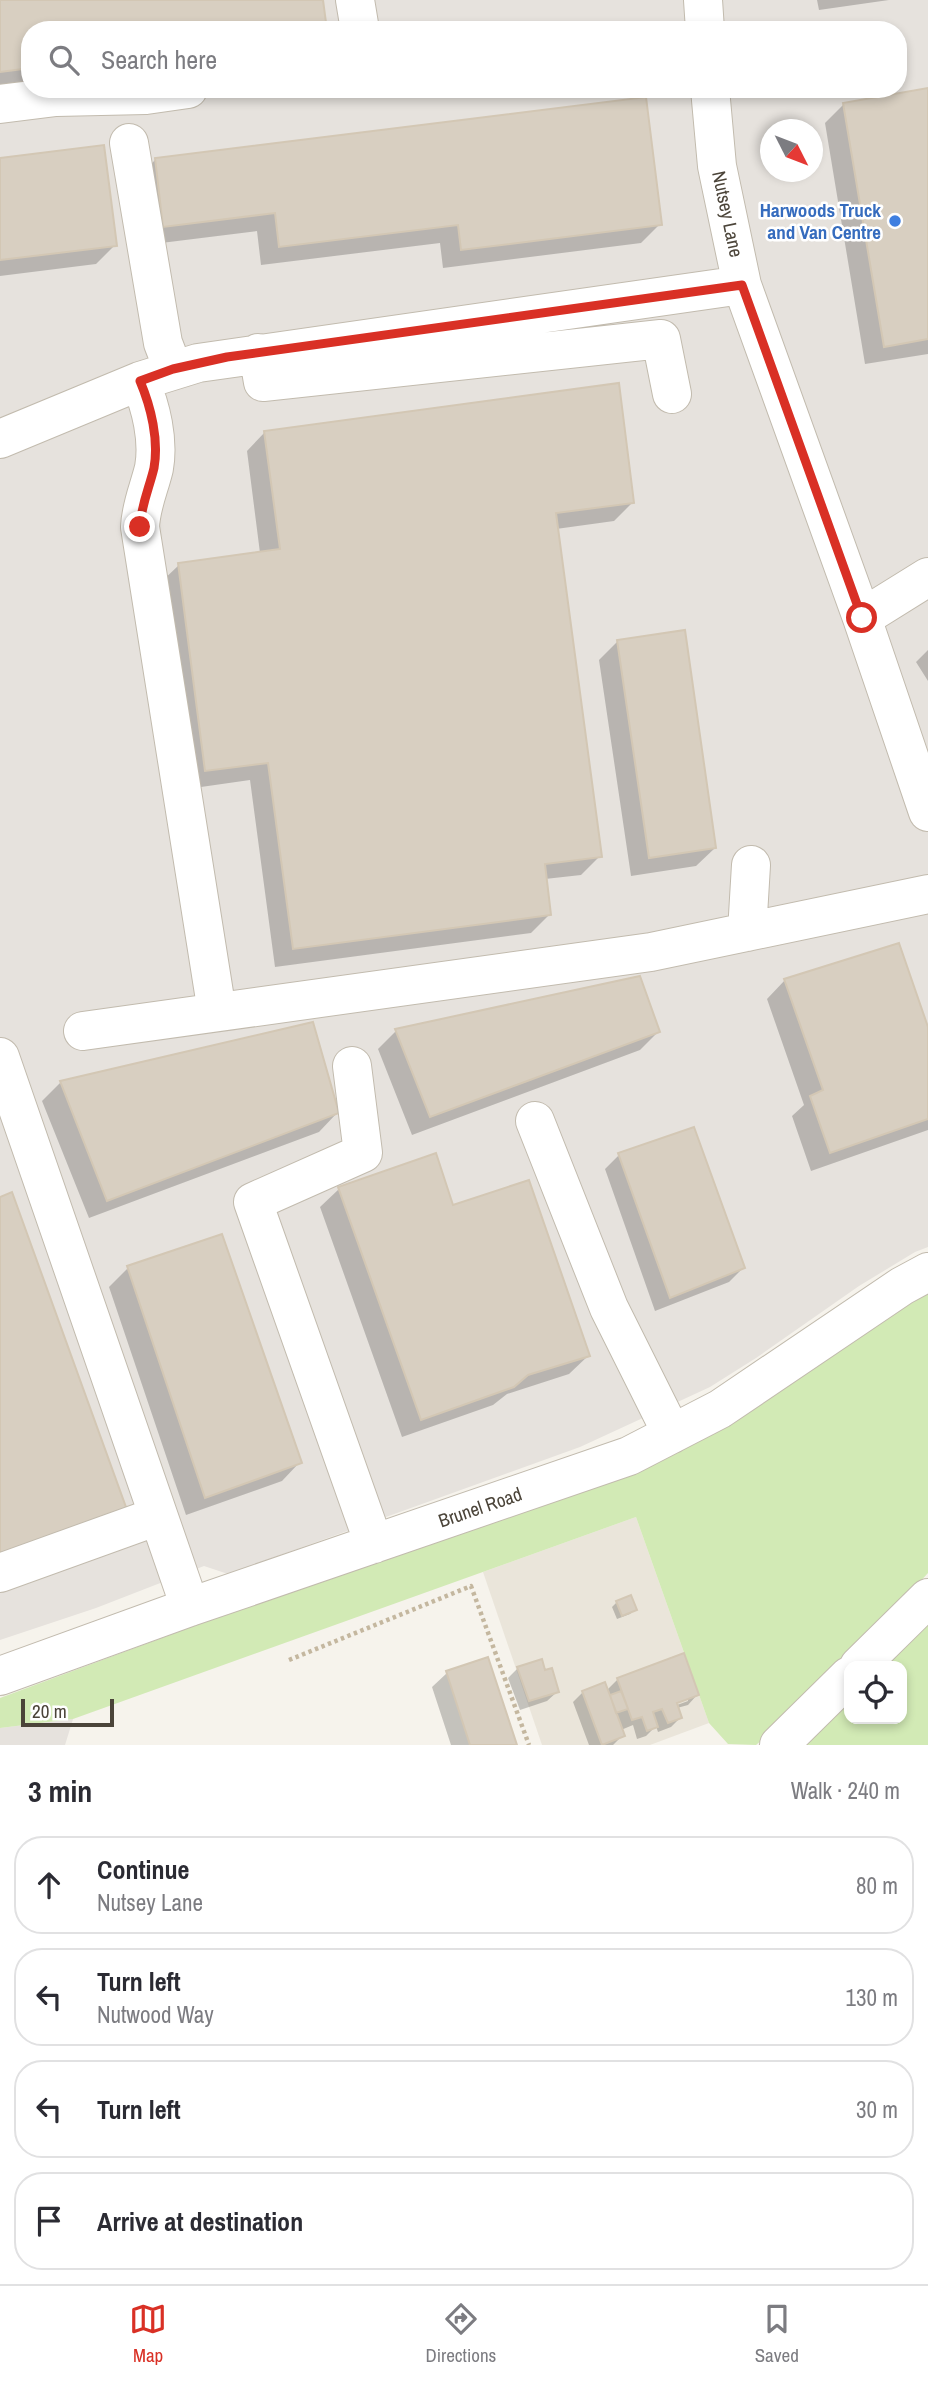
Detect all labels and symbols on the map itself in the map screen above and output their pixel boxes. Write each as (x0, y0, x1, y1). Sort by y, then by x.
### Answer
north arrow (760, 119, 823, 182)
street label: Nutsey Lane (706, 169, 750, 259)
place label: Harwoods Truck and Van Centre (760, 197, 881, 245)
marker: Harwoods Truck and Van Centre (887, 213, 903, 229)
route end (124, 511, 155, 542)
route start (846, 602, 877, 633)
street label: Brunel Road (435, 1481, 525, 1533)
scale bar (21, 1696, 114, 1728)

